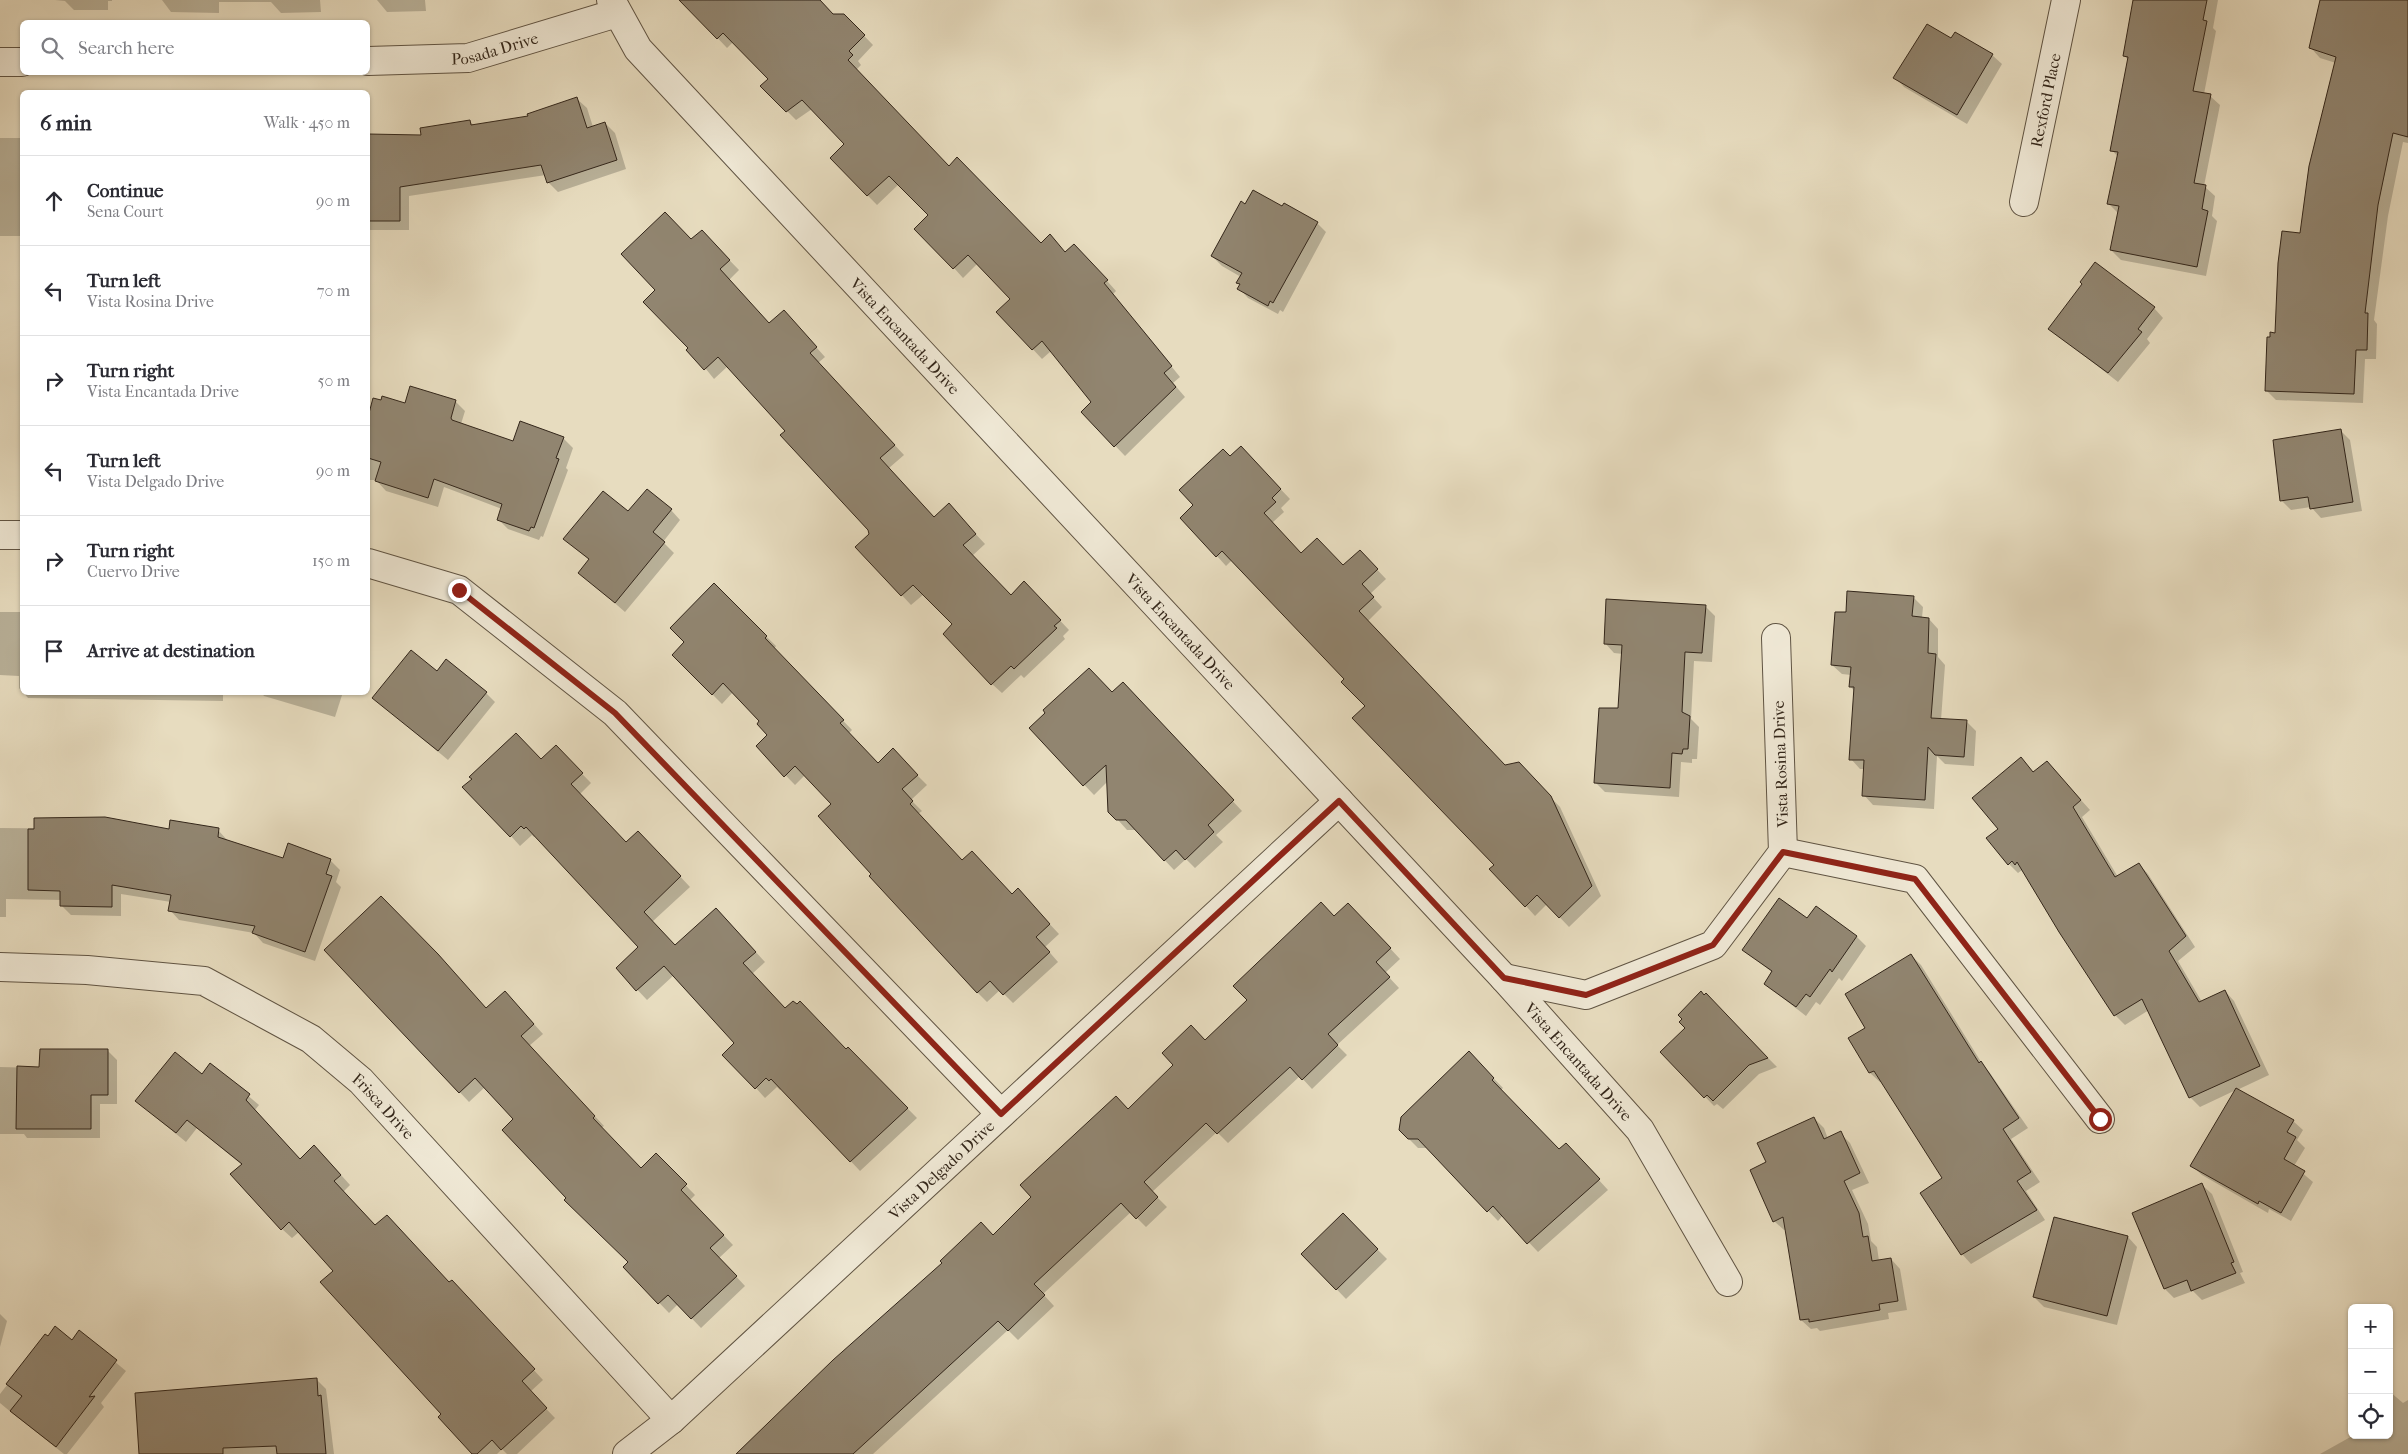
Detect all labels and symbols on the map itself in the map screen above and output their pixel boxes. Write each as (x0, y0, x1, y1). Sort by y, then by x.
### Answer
street label: Posada Drive (451, 28, 541, 68)
street label: Rexford Place (2027, 51, 2065, 149)
street label: Vista Encantada Drive (846, 273, 964, 398)
street label: Vista Encantada Drive (1121, 569, 1239, 694)
route end (448, 579, 471, 602)
street label: Vista Rosina Drive (1769, 700, 1792, 829)
street label: Vista Encantada Drive (1520, 998, 1636, 1125)
street label: Frisca Drive (348, 1069, 418, 1143)
route start (2089, 1108, 2112, 1131)
street label: Vista Delgado Drive (884, 1116, 998, 1224)

